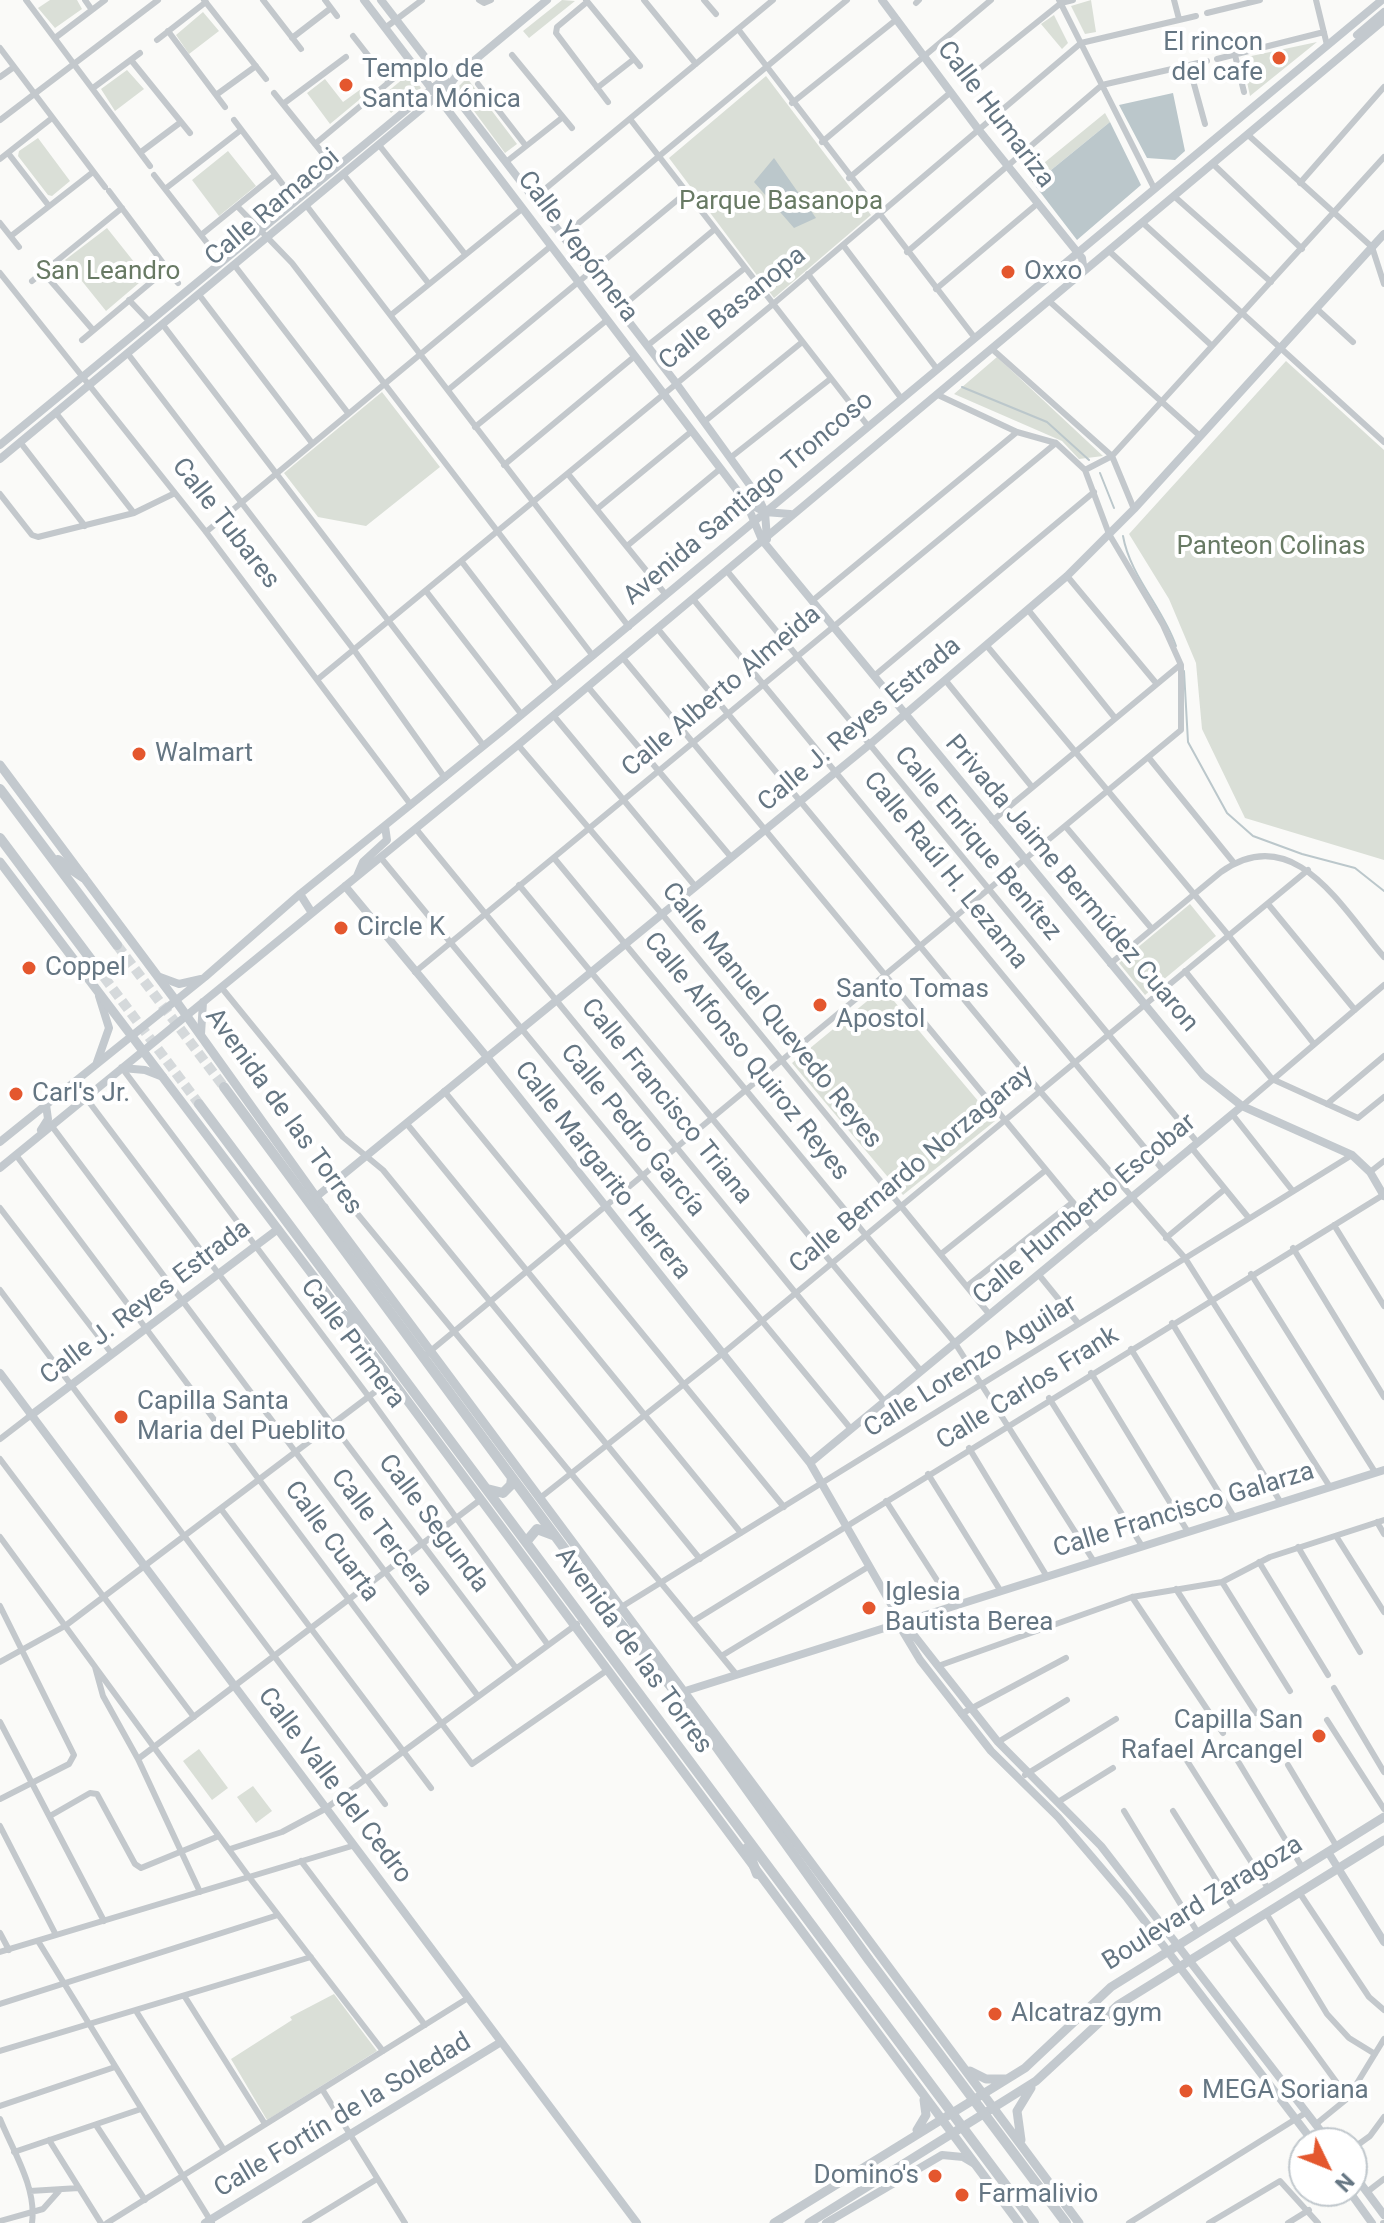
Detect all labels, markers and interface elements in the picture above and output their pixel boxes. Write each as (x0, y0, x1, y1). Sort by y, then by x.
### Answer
place label: El rincon del cafe (1163, 27, 1263, 88)
street label: Calle Humariza (930, 35, 1060, 195)
marker: El rincon del cafe (1270, 49, 1288, 67)
place label: Templo de Santa Mónica (362, 54, 521, 116)
marker: Templo de Santa Mónica (337, 76, 355, 94)
street label: Calle Ramacoi (199, 143, 347, 273)
street label: Calle Yepómera (510, 165, 644, 329)
park label: Parque Basanopa (679, 186, 883, 218)
street label: Calle Basanopa (653, 240, 813, 378)
park label: San Leandro (36, 256, 180, 288)
place label: Oxxo (1024, 256, 1082, 288)
marker: Oxxo (999, 263, 1017, 281)
street label: Avenida Santiago Troncoso (618, 385, 880, 613)
street label: Calle Tubares (164, 452, 286, 596)
park label: Panteon Colinas (1176, 531, 1366, 563)
street label: Calle Alberto Almeida (616, 600, 828, 784)
street label: Calle J. Reyes Estrada (752, 631, 968, 819)
street label: Privada Jaime Bermúdez Cuaron (938, 729, 1204, 1039)
place label: Walmart (155, 738, 253, 770)
street label: Calle Enrique Benítez (887, 741, 1067, 947)
marker: Walmart (130, 745, 148, 763)
street label: Calle Raúl H. Lezama (856, 766, 1034, 976)
street label: Calle Manuel Quevedo Reyes (654, 877, 888, 1155)
place label: Circle K (357, 912, 445, 944)
marker: Circle K (332, 919, 350, 937)
street label: Calle Alfonso Quiroz Reyes (636, 927, 856, 1187)
place label: Coppel (45, 952, 126, 984)
marker: Coppel (20, 959, 38, 977)
place label: Santo Tomas Apostol (836, 974, 989, 1036)
street label: Calle Francisco Triana (574, 993, 758, 1211)
marker: Santo Tomas Apostol (811, 996, 829, 1014)
street label: Avenida de las Torres (198, 1003, 368, 1221)
street label: Calle Pedro García (553, 1038, 711, 1224)
street label: Calle Margarito Herrera (507, 1056, 697, 1286)
street label: Calle Bernardo Norzagaray (784, 1059, 1040, 1281)
place label: Carl's Jr. (32, 1078, 130, 1110)
marker: Carl's Jr. (7, 1085, 25, 1103)
street label: Calle Humberto Escobar (967, 1108, 1203, 1312)
street label: Calle J. Reyes Estrada (35, 1214, 257, 1392)
street label: Calle Primera (293, 1273, 411, 1415)
street label: Calle Lorenzo Aguilar (859, 1289, 1083, 1445)
street label: Calle Carlos Frank (931, 1320, 1125, 1458)
place label: Capilla Santa Maria del Pueblito (137, 1386, 346, 1448)
marker: Capilla Santa Maria del Pueblito (112, 1408, 130, 1426)
street label: Calle Segunda (371, 1449, 495, 1599)
street label: Calle Francisco Galarza (1050, 1456, 1318, 1566)
street label: Calle Tercera (323, 1464, 439, 1602)
street label: Calle Cuarta (277, 1476, 385, 1608)
street label: Avenida de las Torres (548, 1542, 718, 1760)
place label: Iglesia Bautista Berea (885, 1577, 1054, 1638)
marker: Iglesia Bautista Berea (860, 1599, 878, 1617)
street label: Calle Valle del Cedro (250, 1682, 418, 1890)
place label: Capilla San Rafael Arcangel (1121, 1705, 1303, 1766)
marker: Capilla San Rafael Arcangel (1310, 1727, 1328, 1745)
street label: Boulevard Zaragoza (1097, 1830, 1309, 1978)
place label: Alcatraz gym (1011, 1998, 1162, 2030)
marker: Alcatraz gym (986, 2005, 1004, 2023)
street label: Calle Fortín de la Soledad (209, 2027, 477, 2205)
place label: MEGA Soriana (1202, 2075, 1369, 2107)
marker: MEGA Soriana (1177, 2082, 1195, 2100)
north arrow (1288, 2127, 1368, 2207)
place label: Domino's (814, 2160, 919, 2192)
marker: Domino's (926, 2167, 944, 2185)
text: N (1330, 2168, 1359, 2197)
place label: Farmalivio (978, 2179, 1098, 2211)
marker: Farmalivio (953, 2186, 971, 2204)

